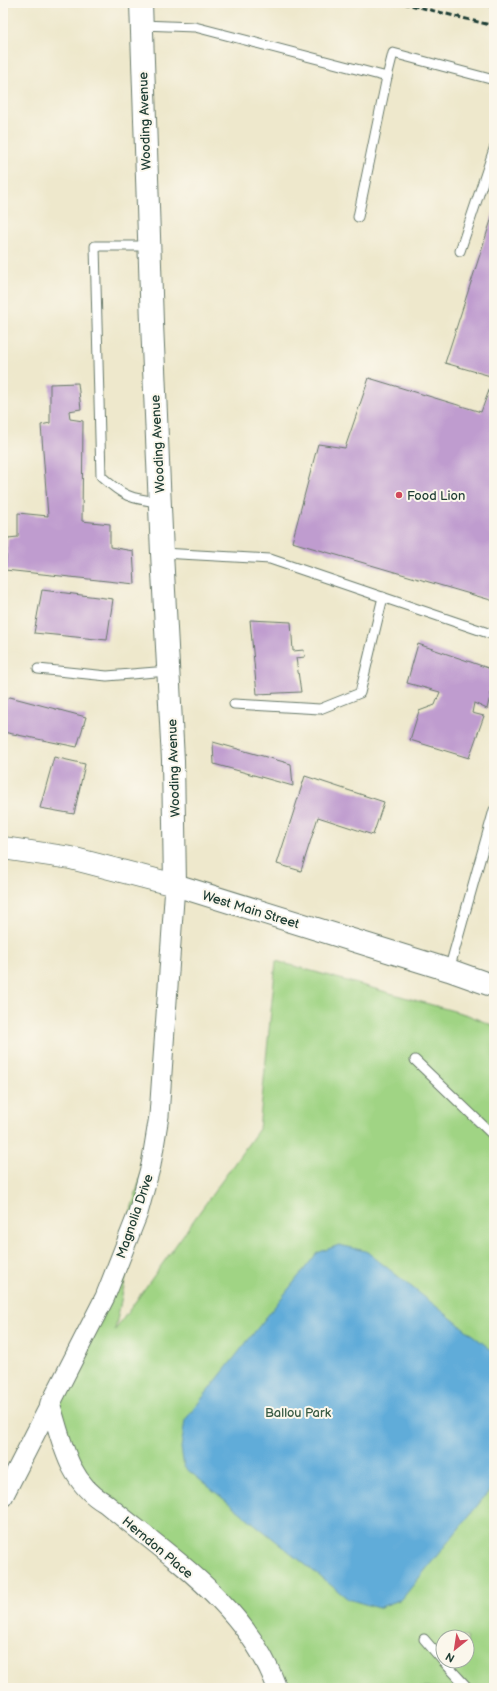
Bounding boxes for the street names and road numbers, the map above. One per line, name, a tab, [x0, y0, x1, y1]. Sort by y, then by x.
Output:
street label: Wooding Avenue	[135, 71, 155, 170]
street label: Wooding Avenue	[147, 394, 169, 493]
street label: Wooding Avenue	[164, 718, 184, 817]
street label: West Main Street	[200, 888, 301, 932]
street label: Magnolia Drive	[113, 1172, 157, 1261]
street label: Herndon Place	[119, 1513, 196, 1582]

